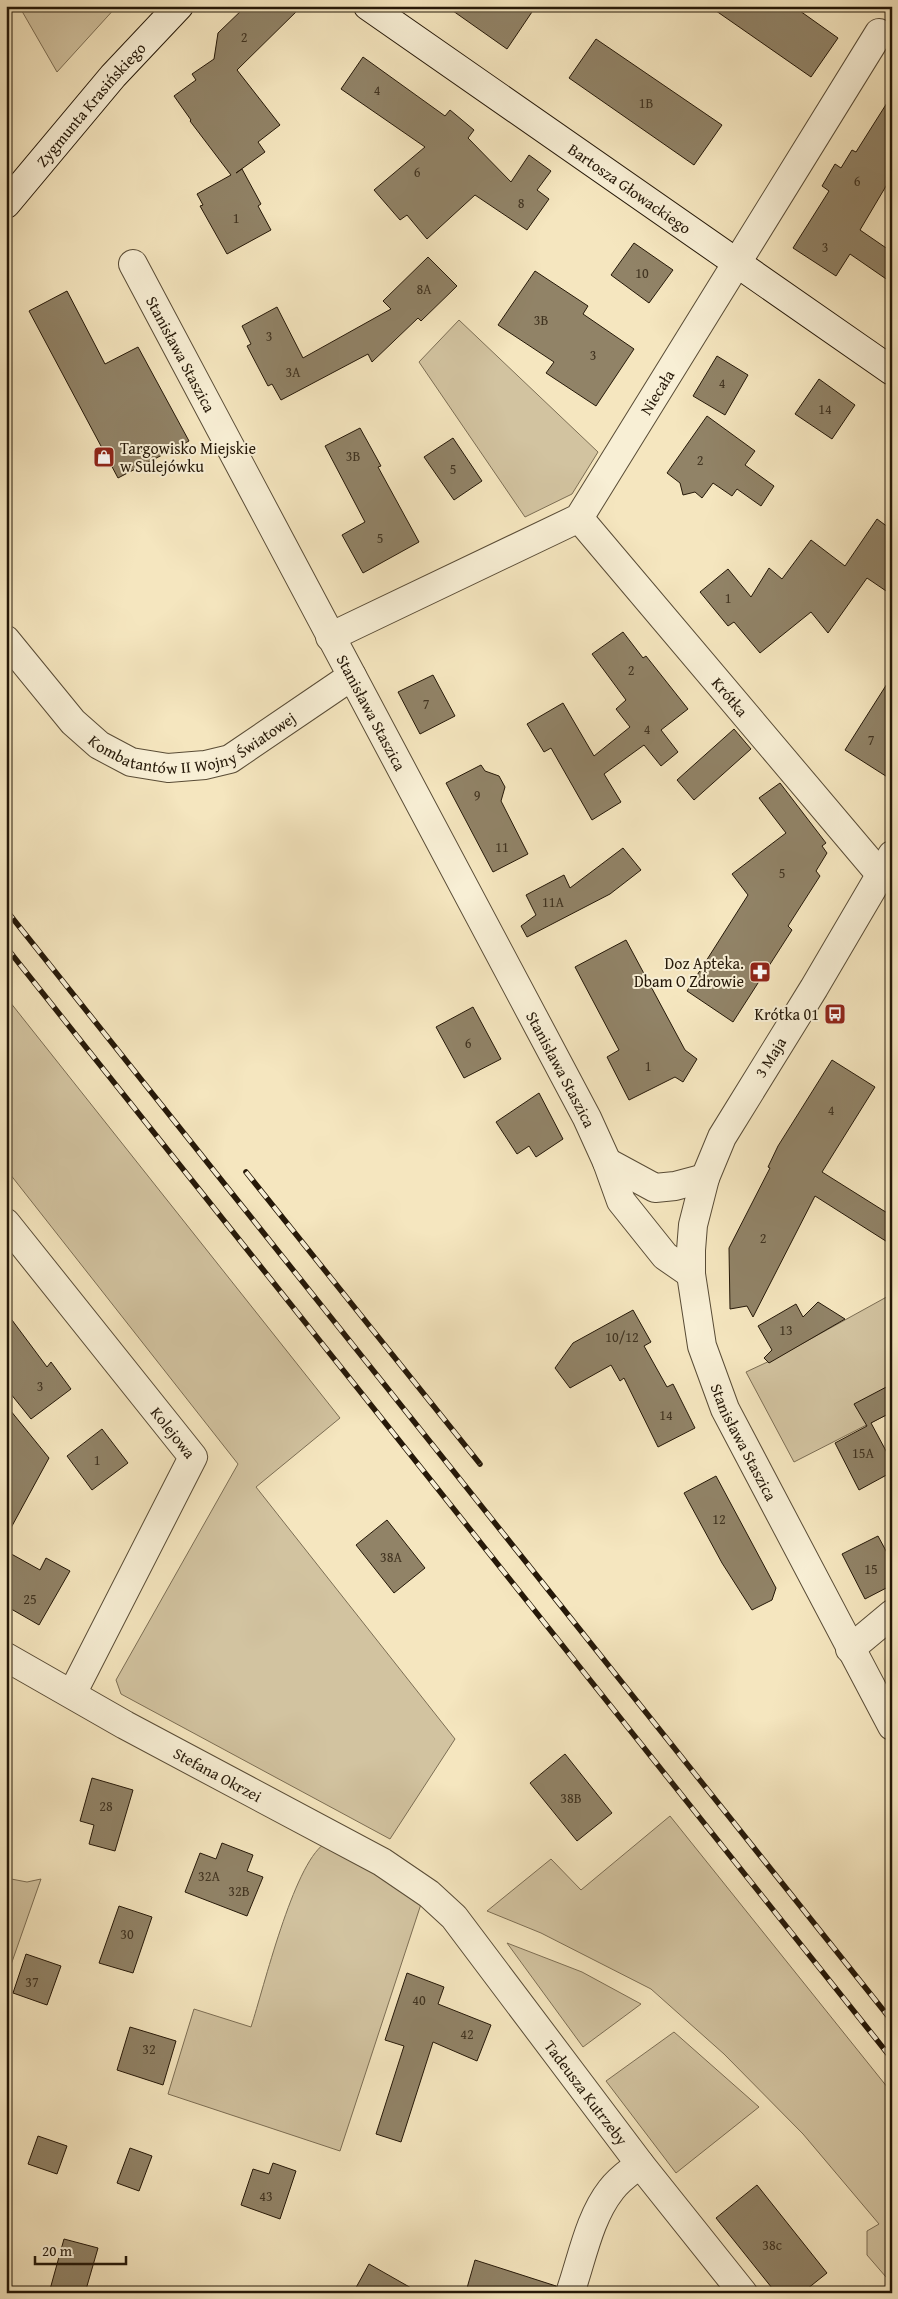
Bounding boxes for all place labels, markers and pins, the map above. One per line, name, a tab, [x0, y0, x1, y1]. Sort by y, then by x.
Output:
place label: Targowisko Miejskie w Sulejówku	[120, 436, 256, 478]
shop icon: Targowisko Miejskie w Sulejówku	[92, 445, 116, 469]
place label: Doz Apteka. Dbam O Zdrowie	[634, 951, 744, 993]
pharmacy icon: Doz Apteka. Dbam O Zdrowie	[748, 960, 772, 984]
place label: Krótka 01	[755, 1002, 819, 1026]
bus stop icon: Krótka 01	[823, 1002, 847, 1026]

